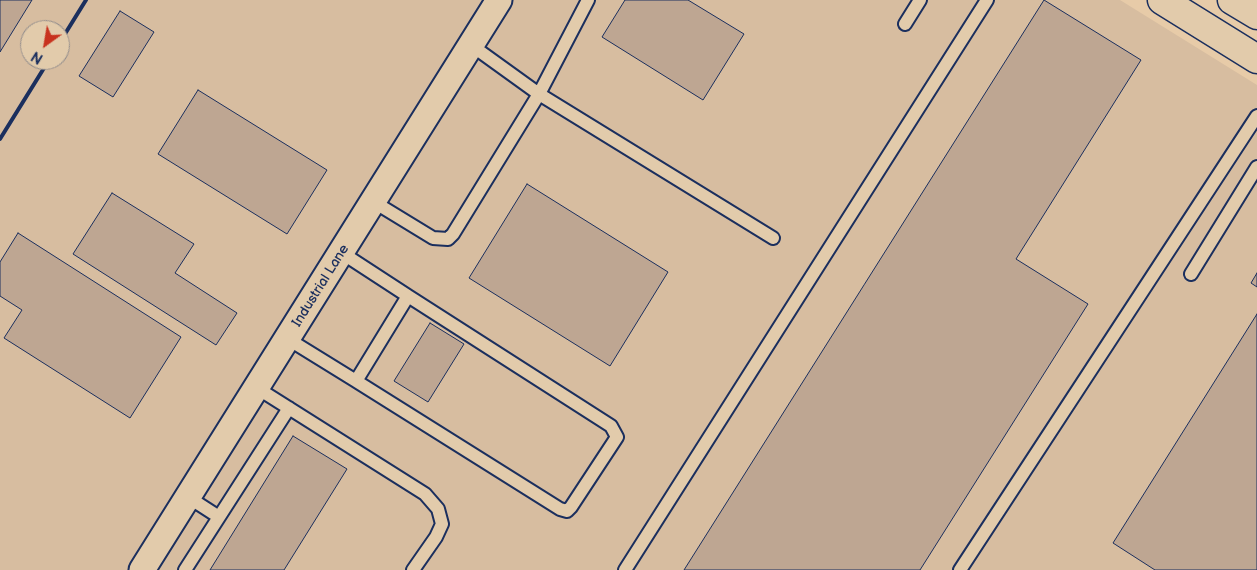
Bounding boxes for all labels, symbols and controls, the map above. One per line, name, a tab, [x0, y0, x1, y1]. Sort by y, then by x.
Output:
north arrow	[20, 20, 70, 70]
text: N	[28, 47, 46, 67]
street label: Industrial Lane	[289, 242, 353, 330]

